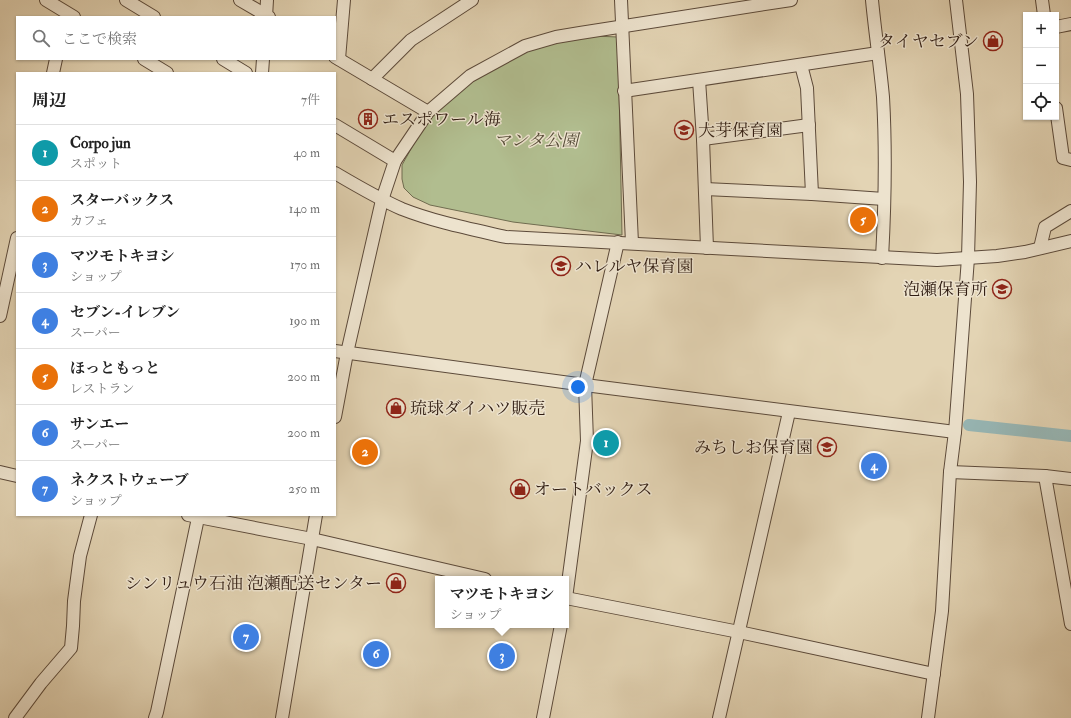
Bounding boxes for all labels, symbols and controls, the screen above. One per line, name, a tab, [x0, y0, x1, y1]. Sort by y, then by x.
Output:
map controls	[1023, 12, 1059, 120]
button: +	[1023, 12, 1059, 48]
search box	[16, 16, 336, 60]
icon: search	[30, 27, 52, 49]
text: ここで検索	[62, 30, 137, 49]
shop icon: タイヤセブン	[982, 30, 1004, 52]
place label: タイヤセブン	[878, 31, 979, 52]
button: −	[1023, 48, 1059, 84]
button: locate	[1023, 84, 1059, 120]
text: 周辺	[32, 90, 66, 111]
text: 7件	[301, 92, 320, 108]
building icon: エスポワール海	[357, 108, 379, 130]
place label: エスポワール海	[382, 109, 501, 130]
school or university icon: 大芽保育園	[673, 119, 695, 141]
place label: 大芽保育園	[698, 120, 783, 141]
park label: マンタ公園	[494, 130, 581, 151]
text: Corpo jun	[70, 134, 131, 153]
text: 1	[43, 145, 47, 161]
text: 40 m	[294, 145, 320, 161]
text: スポット	[70, 156, 122, 172]
text: スターバックス	[70, 191, 174, 210]
text: 2	[42, 201, 48, 217]
text: 140 m	[289, 201, 320, 217]
pin: 5	[850, 205, 876, 235]
text: カフェ	[70, 213, 108, 229]
text: マツモトキヨシ	[70, 247, 175, 266]
school or university icon: ハレルヤ保育園	[550, 255, 572, 277]
place label: ハレルヤ保育園	[575, 256, 694, 277]
text: 3	[43, 257, 48, 273]
text: 170 m	[290, 257, 320, 273]
text: ショップ	[70, 269, 122, 285]
school or university icon: 泡瀬保育所	[991, 278, 1013, 300]
place label: 泡瀬保育所	[903, 279, 988, 300]
text: セブン-イレブン	[70, 303, 180, 322]
text: 4	[41, 313, 49, 329]
text: 190 m	[289, 313, 320, 329]
text: スーパー	[70, 325, 121, 341]
text: ほっともっと	[70, 359, 160, 378]
text: 5	[42, 369, 48, 385]
text: 200 m	[287, 369, 320, 385]
your location	[568, 377, 588, 397]
text: レストラン	[70, 381, 135, 397]
shop icon: 琉球ダイハツ販売	[385, 397, 407, 419]
place label: 琉球ダイハツ販売	[410, 398, 545, 419]
text: サンエー	[70, 415, 129, 434]
text: 6	[42, 425, 48, 441]
text: 200 m	[287, 425, 320, 441]
pin: 1	[593, 428, 619, 458]
school or university icon: みちしお保育園	[816, 436, 838, 458]
text: スーパー	[70, 437, 121, 453]
pin: 2	[352, 437, 378, 467]
place label: みちしお保育園	[694, 437, 813, 458]
pin: 4	[861, 451, 887, 481]
text: ネクストウェーブ	[70, 471, 189, 490]
shop icon: オートバックス	[509, 478, 531, 500]
place label: オートバックス	[534, 479, 653, 500]
text: 7	[42, 481, 48, 497]
text: 250 m	[288, 481, 320, 497]
text: ショップ	[70, 493, 122, 509]
shop icon: シンリュウ石油 泡瀬配送センター	[385, 572, 407, 594]
place label: シンリュウ石油 泡瀬配送センター	[125, 573, 382, 594]
popup	[435, 576, 569, 628]
text: マツモトキヨシ	[450, 585, 554, 604]
text: ショップ	[450, 607, 501, 623]
pin: 7	[233, 622, 259, 652]
pin: 6	[363, 639, 389, 669]
pin: 3	[489, 641, 515, 671]

